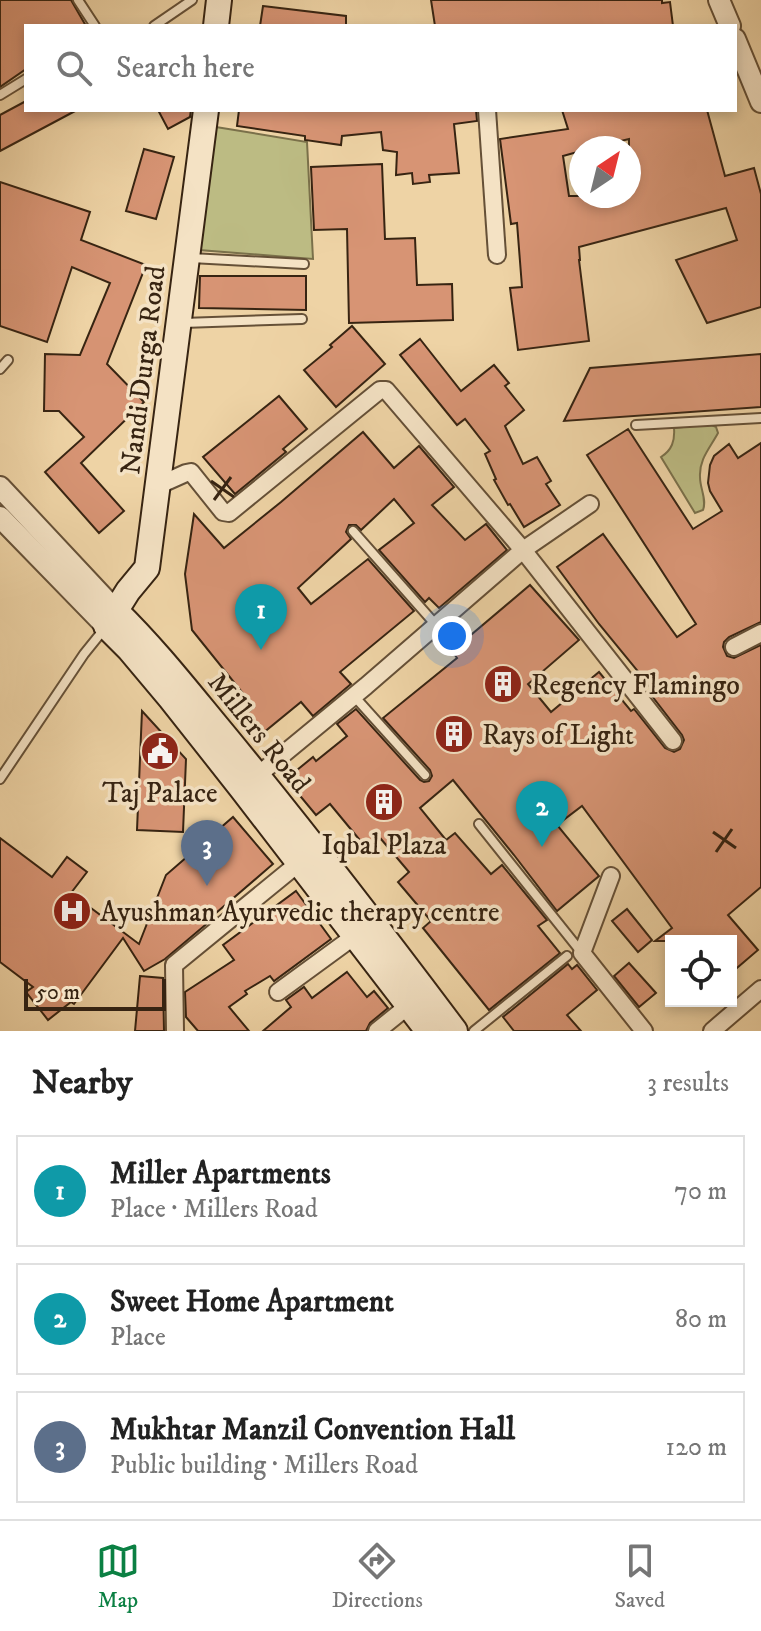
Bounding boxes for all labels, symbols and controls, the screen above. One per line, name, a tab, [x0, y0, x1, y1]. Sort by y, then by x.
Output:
search box	[24, 24, 737, 112]
icon: search	[52, 46, 96, 90]
text: Search here	[116, 50, 255, 87]
north arrow	[569, 136, 641, 208]
street label: Nandi Durga Road	[113, 264, 174, 477]
pin: 1	[235, 584, 287, 650]
your location	[432, 616, 472, 656]
building icon: Regency Flamingo	[482, 663, 524, 705]
street label: Millers Road	[200, 666, 318, 800]
place label: Regency Flamingo	[531, 668, 740, 703]
building icon: Rays of Light	[433, 713, 475, 755]
place label: Rays of Light	[482, 718, 634, 753]
public building icon: Taj Palace	[139, 730, 181, 772]
place label: Taj Palace	[102, 776, 218, 811]
building icon: Iqbal Plaza	[363, 781, 405, 823]
pin: 2	[516, 781, 568, 847]
pin: 3	[181, 820, 233, 886]
place label: Iqbal Plaza	[322, 828, 447, 863]
hospital icon: Ayushman Ayurvedic therapy centre	[51, 890, 93, 932]
place label: Ayushman Ayurvedic therapy centre	[100, 895, 500, 930]
map controls	[665, 935, 737, 1007]
button: locate	[665, 935, 737, 1007]
scale bar	[24, 975, 166, 1011]
text: 50 m	[36, 979, 80, 1006]
text: Nearby	[32, 1062, 133, 1104]
text: 3 results	[647, 1067, 729, 1100]
text: Miller Apartments	[110, 1156, 331, 1193]
text: 1	[55, 1175, 65, 1208]
text: 70 m	[674, 1175, 727, 1208]
text: Place · Millers Road	[110, 1193, 318, 1226]
text: Sweet Home Apartment	[110, 1284, 394, 1321]
text: 2	[54, 1303, 66, 1336]
text: 80 m	[675, 1303, 727, 1336]
text: Place	[110, 1321, 166, 1354]
text: Mukhtar Manzil Convention Hall	[110, 1412, 515, 1449]
text: 3	[55, 1431, 65, 1464]
text: 120 m	[666, 1431, 727, 1464]
text: Public building · Millers Road	[110, 1449, 418, 1482]
tab: Map	[96, 1539, 140, 1614]
tab: Directions	[332, 1539, 423, 1614]
tab: Saved	[615, 1539, 665, 1614]

